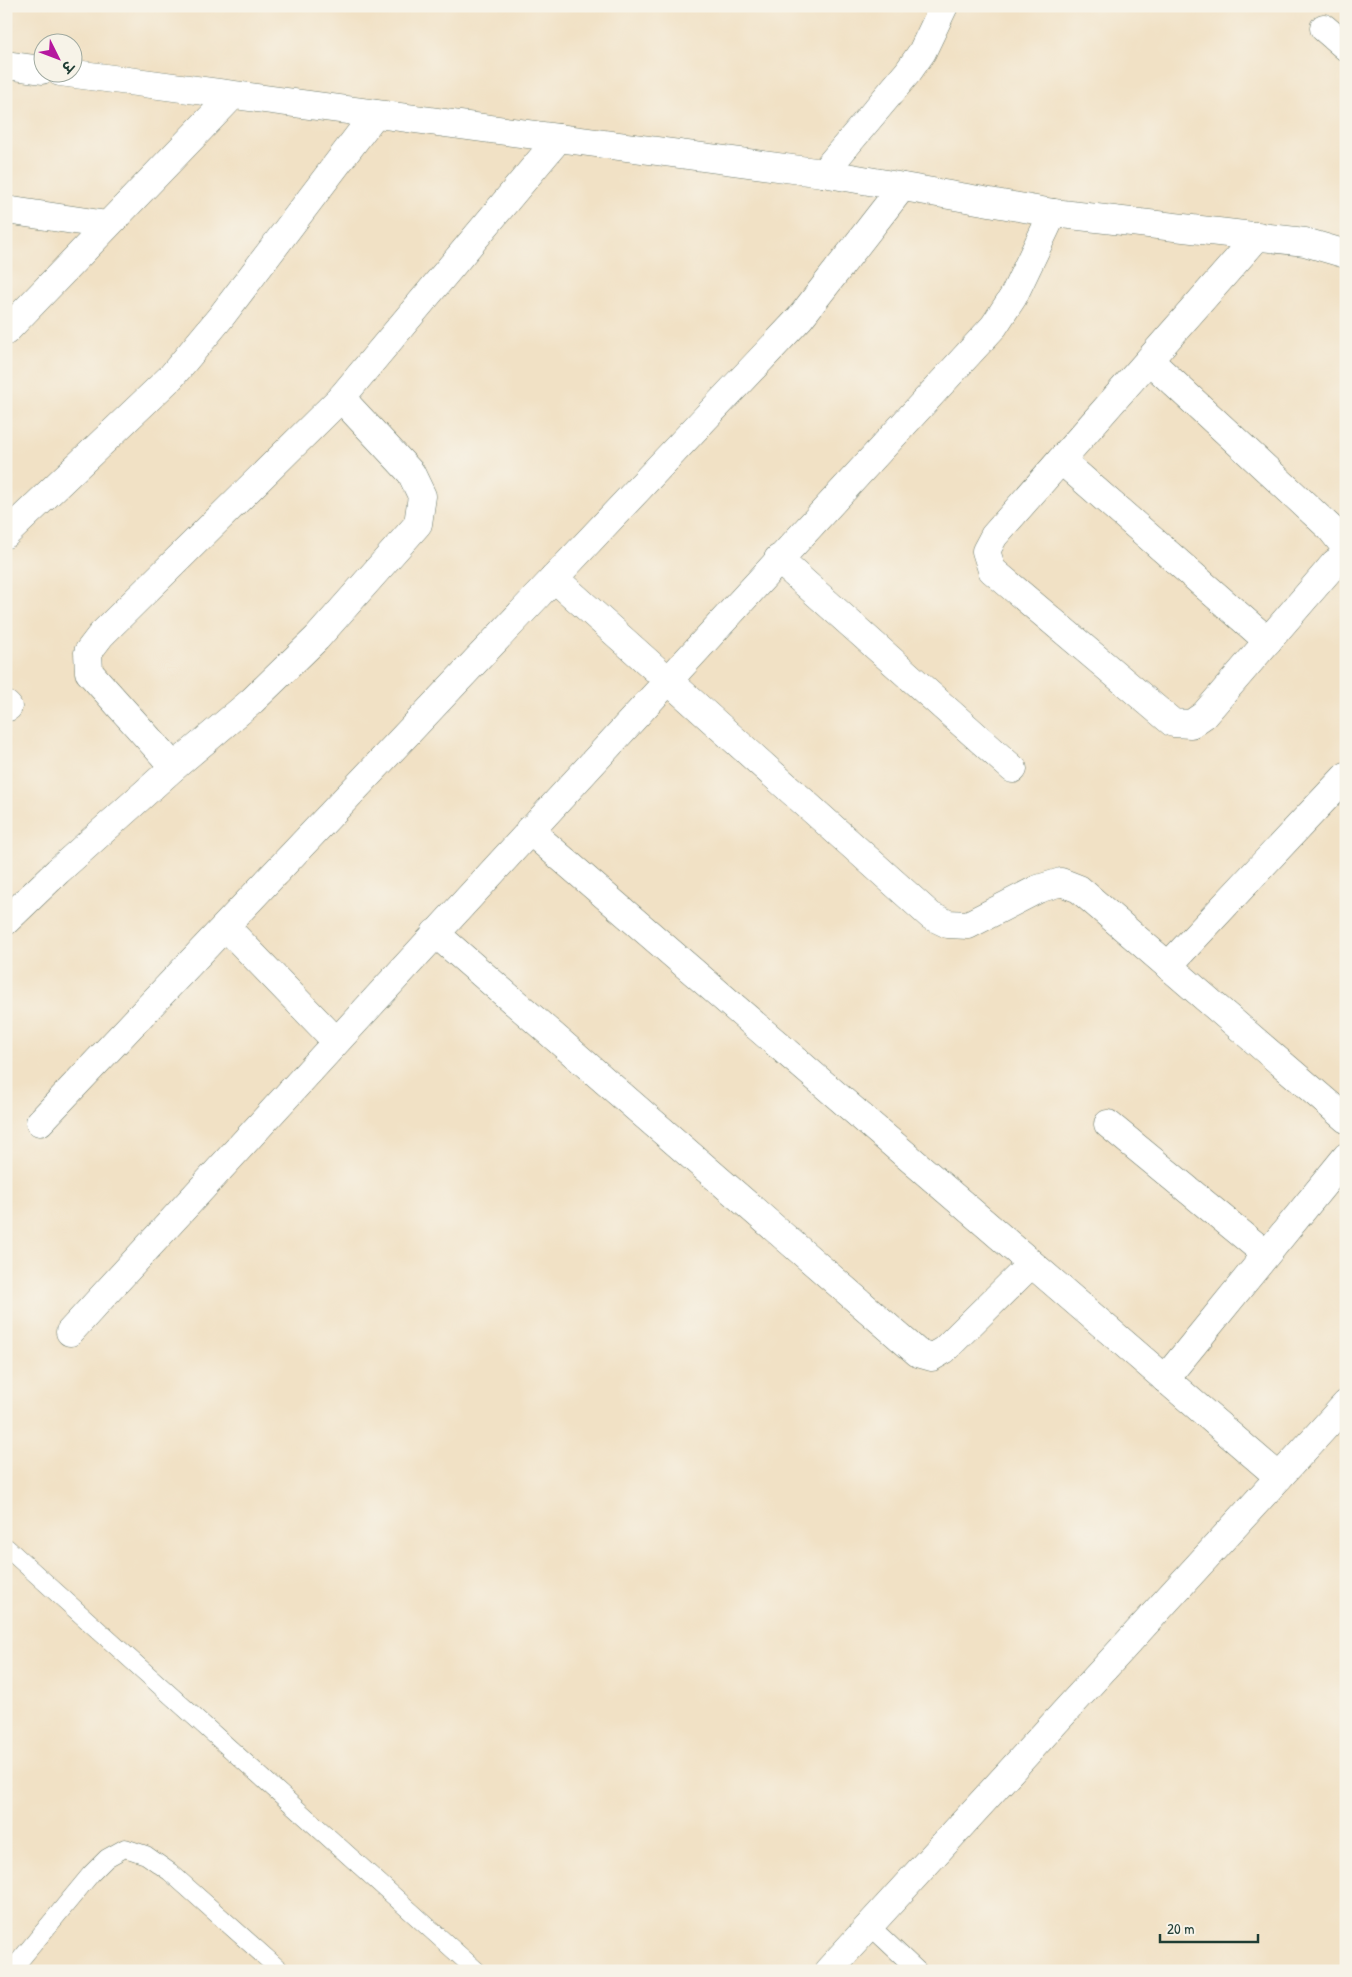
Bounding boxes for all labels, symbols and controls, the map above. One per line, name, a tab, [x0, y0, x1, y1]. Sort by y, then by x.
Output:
north arrow	[32, 32, 82, 82]
text: उ	[57, 56, 80, 78]
scale bar	[1160, 1912, 1257, 1944]
text: 20 m	[1167, 1918, 1194, 1939]

